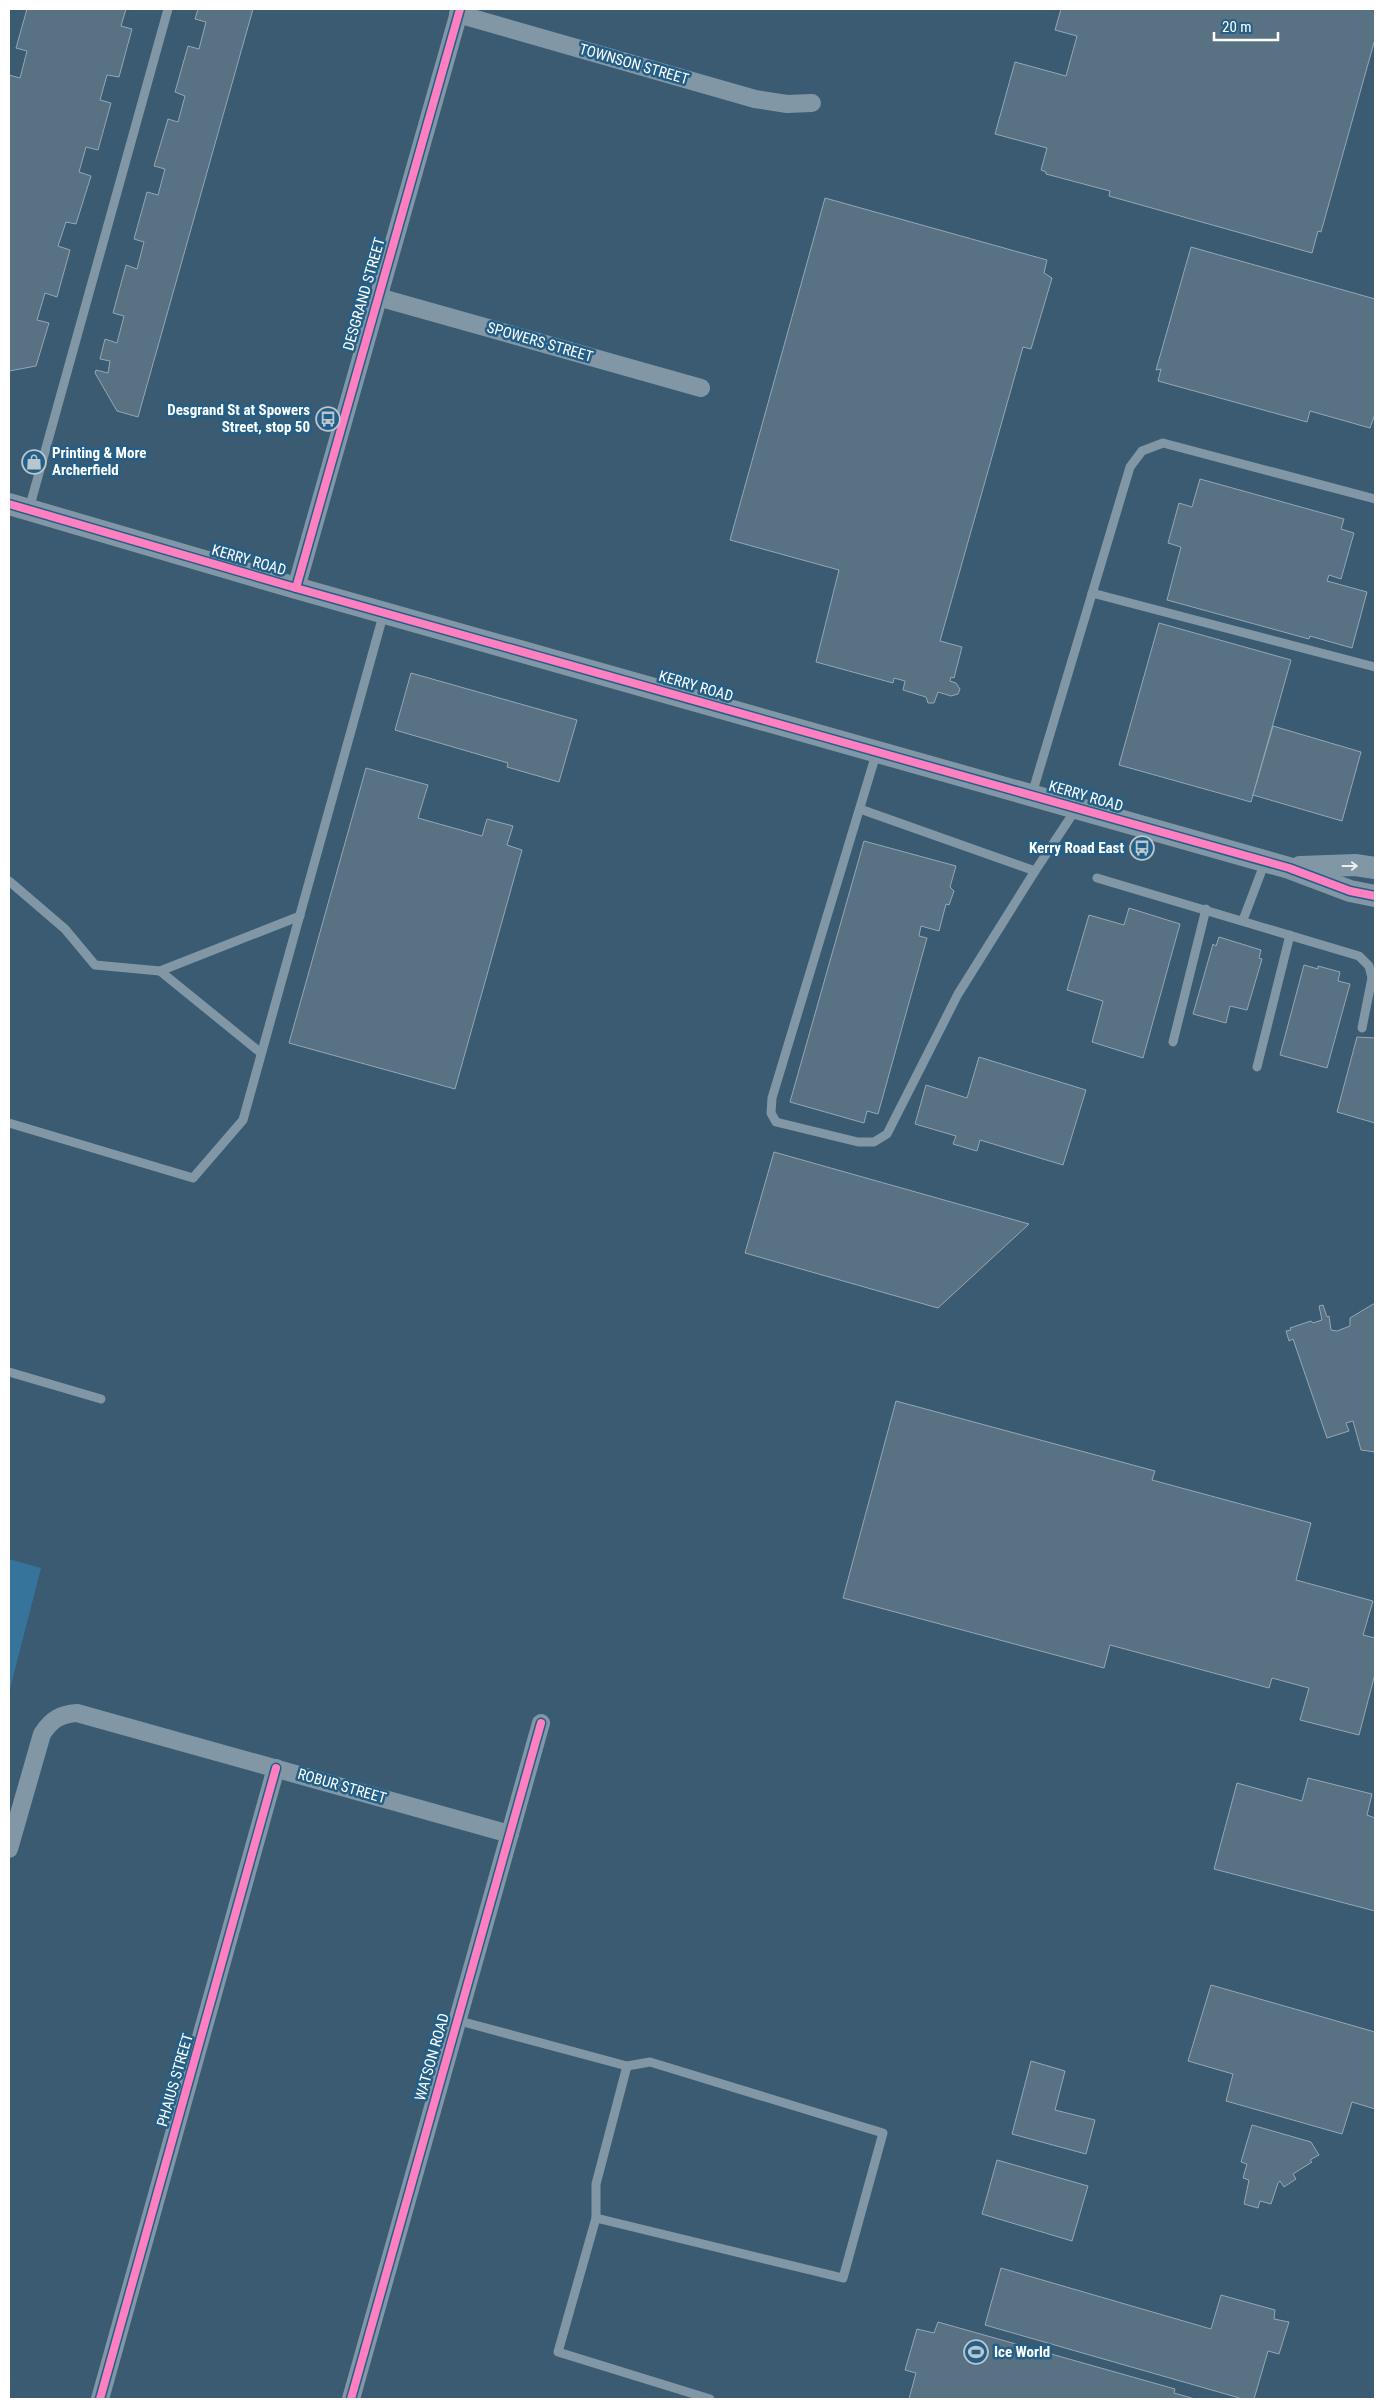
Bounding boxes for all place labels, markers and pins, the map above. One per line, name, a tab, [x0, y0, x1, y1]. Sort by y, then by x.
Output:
place label: Desgrand St at Spowers Street, stop 50	[167, 401, 310, 436]
bus stop icon: Desgrand St at Spowers Street, stop 50	[315, 406, 341, 432]
place label: Printing & More Archerfield	[52, 444, 146, 479]
shop icon: Printing & More Archerfield	[21, 449, 47, 475]
bus stop icon: Kerry Road East	[1129, 835, 1155, 861]
place label: Kerry Road East	[1029, 839, 1124, 857]
sports icon: Ice World	[963, 2339, 989, 2365]
place label: Ice World	[994, 2343, 1050, 2361]

